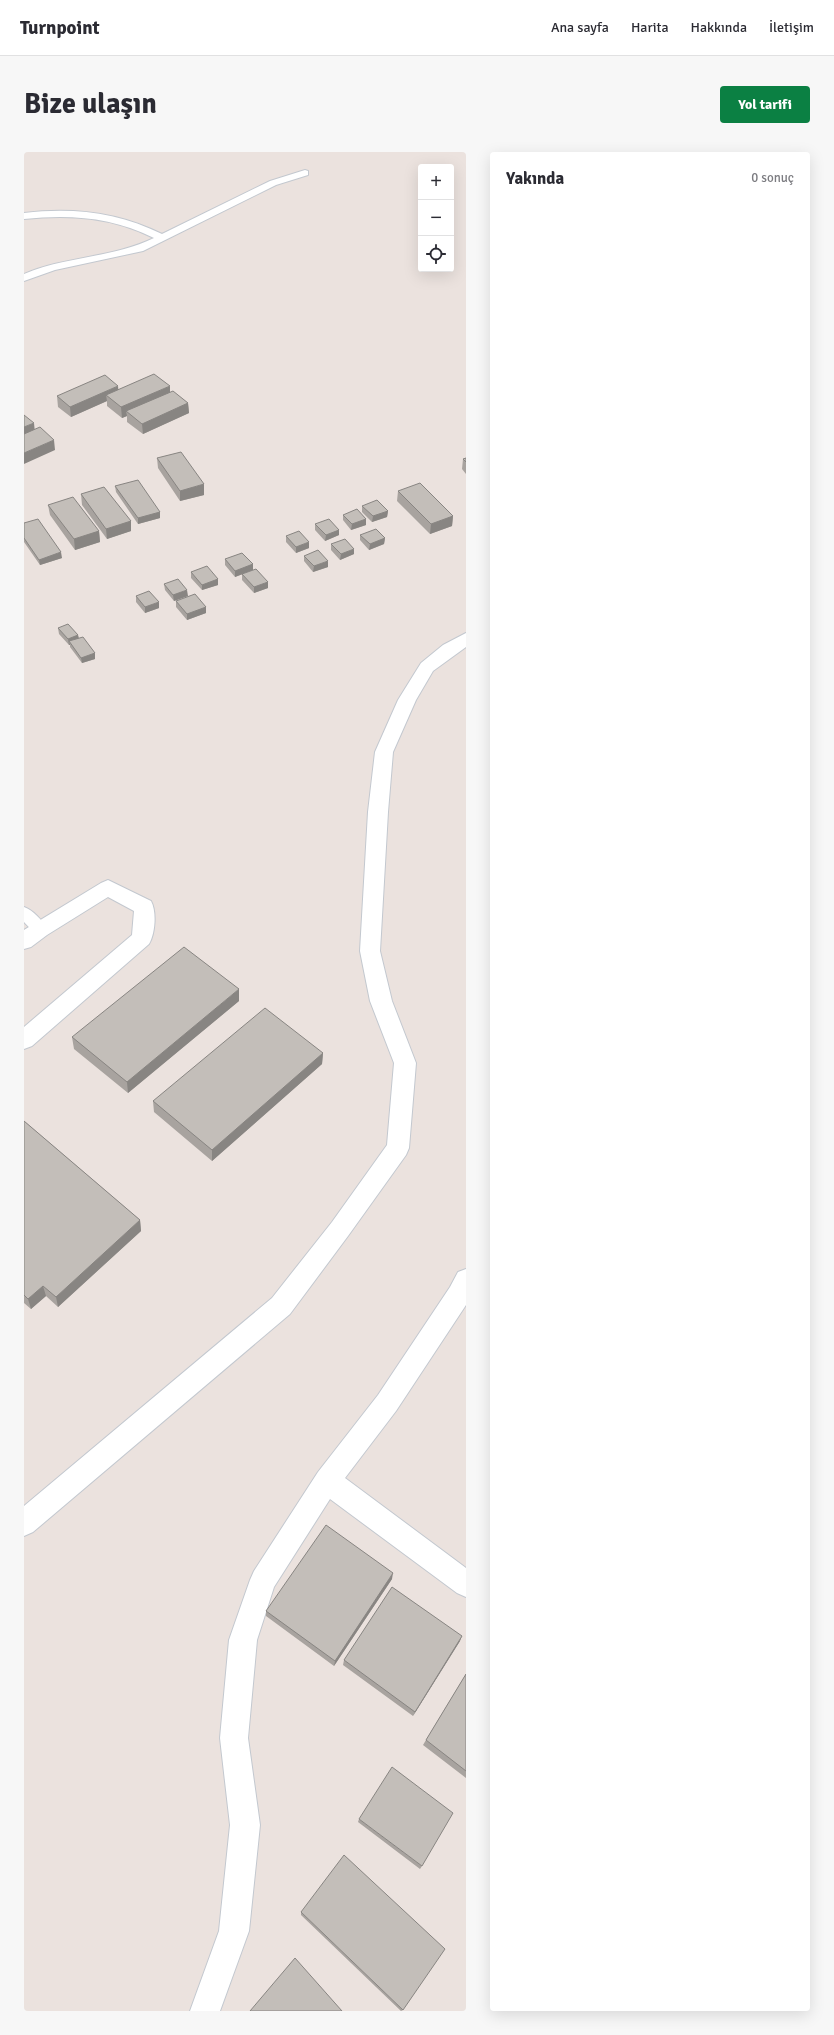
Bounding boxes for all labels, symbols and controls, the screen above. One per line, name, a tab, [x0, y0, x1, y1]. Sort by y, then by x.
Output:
text: Turnpoint	[20, 16, 100, 40]
text: Ana sayfa	[551, 19, 609, 36]
text: Harita	[631, 19, 669, 36]
text: Hakkında	[691, 19, 747, 36]
text: İletişim	[769, 19, 814, 36]
button: Yol tarifi	[720, 86, 810, 123]
text: Bize ulaşın	[24, 87, 157, 121]
map controls	[418, 164, 454, 272]
button: +	[418, 164, 454, 200]
text: Yakında	[506, 168, 564, 189]
text: 0 sonuç	[751, 170, 794, 186]
button: −	[418, 200, 454, 236]
button: locate	[418, 236, 454, 272]

